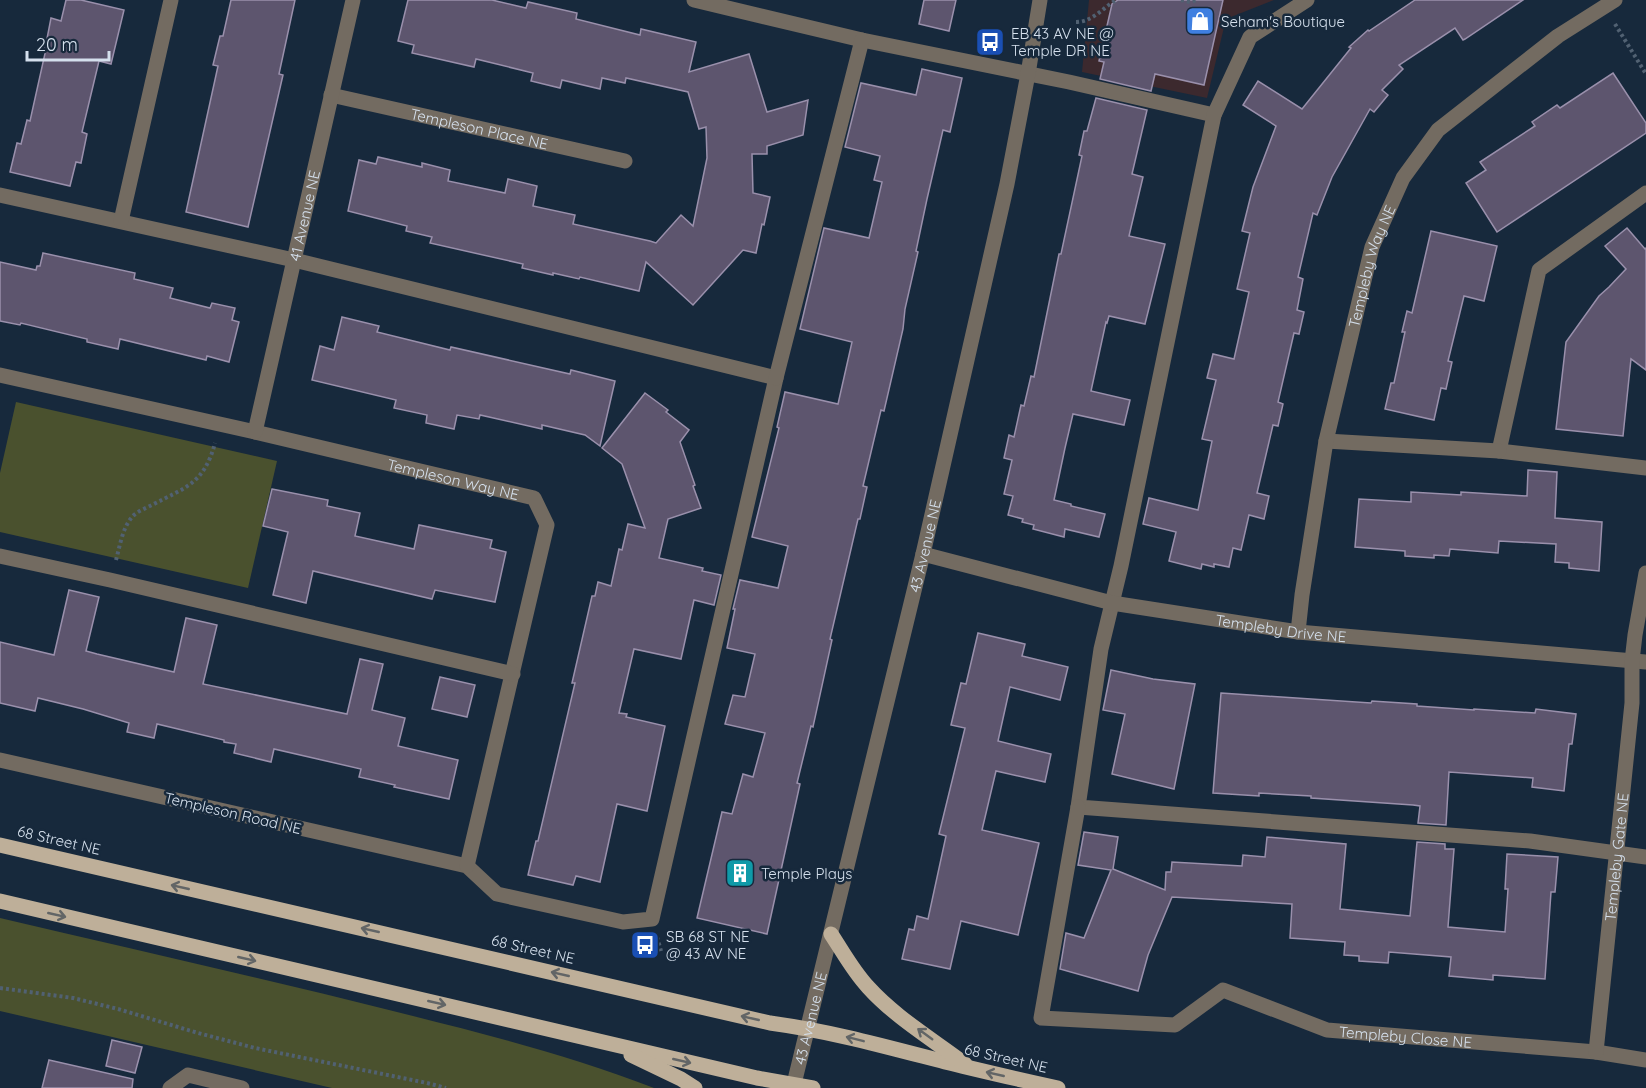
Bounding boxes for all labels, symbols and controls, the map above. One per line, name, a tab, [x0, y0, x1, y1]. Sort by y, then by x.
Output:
shop icon: Seham's Boutique	[1184, 5, 1216, 37]
place label: Seham's Boutique	[1221, 12, 1345, 31]
scale bar	[27, 24, 110, 62]
place label: EB 43 AV NE @ Temple DR NE	[1011, 24, 1114, 60]
bus stop icon: EB 43 AV NE @ Temple DR NE	[974, 26, 1006, 58]
text: 20 m	[36, 33, 78, 56]
street label: Templeson Place NE	[409, 104, 550, 153]
street label: 41 Avenue NE	[285, 168, 324, 263]
street label: Templeby Way NE	[1344, 202, 1399, 329]
street label: Templeson Way NE	[385, 454, 521, 504]
street label: 43 Avenue NE	[905, 497, 945, 594]
street label: Templeby Drive NE	[1214, 610, 1347, 646]
street label: Templeson Road NE	[163, 788, 303, 838]
street label: Templeby Gate NE	[1600, 792, 1632, 922]
street label: 68 Street NE	[16, 821, 102, 859]
building icon: Temple Plays	[724, 857, 756, 889]
place label: Temple Plays	[761, 864, 852, 883]
one-way arrow	[171, 880, 190, 892]
one-way arrow	[47, 909, 66, 921]
one-way arrow	[361, 924, 380, 936]
place label: SB 68 ST NE @ 43 AV NE	[666, 927, 750, 963]
bus stop icon: SB 68 ST NE @ 43 AV NE	[629, 929, 661, 961]
street label: 68 Street NE	[490, 930, 576, 968]
one-way arrow	[237, 953, 256, 965]
one-way arrow	[551, 968, 570, 980]
street label: 43 Avenue NE	[790, 970, 830, 1066]
one-way arrow	[427, 998, 446, 1010]
one-way arrow	[741, 1012, 760, 1023]
street label: Templeby Close NE	[1338, 1022, 1473, 1051]
one-way arrow	[918, 1028, 934, 1041]
one-way arrow	[846, 1032, 865, 1044]
street label: 68 Street NE	[963, 1039, 1049, 1077]
one-way arrow	[672, 1055, 691, 1067]
one-way arrow	[985, 1067, 1004, 1079]

